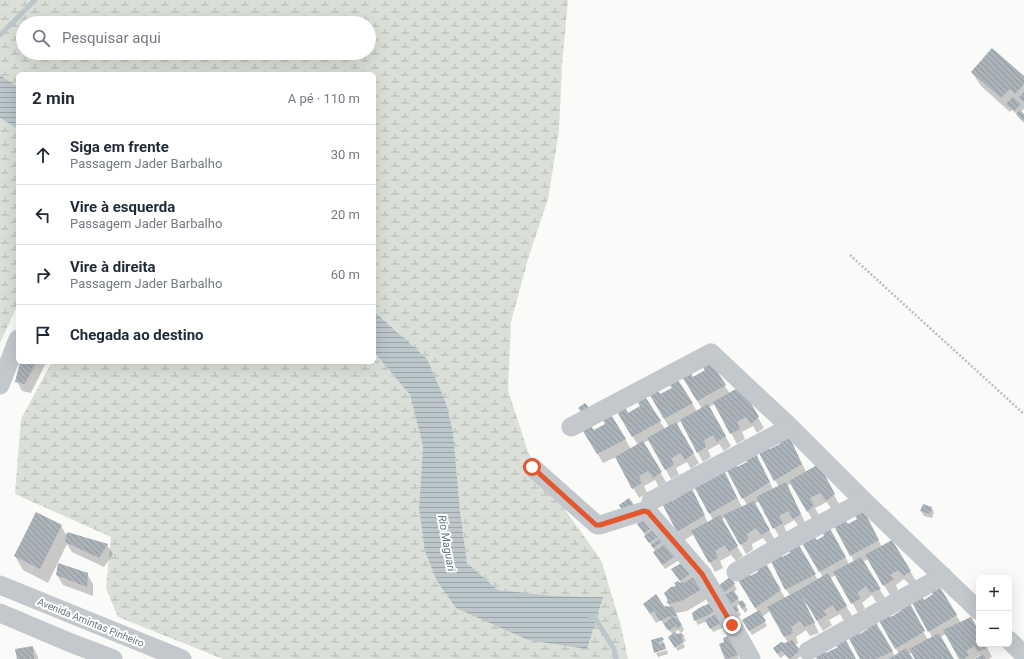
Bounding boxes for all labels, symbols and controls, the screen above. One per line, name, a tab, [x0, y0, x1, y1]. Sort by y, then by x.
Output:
search box	[16, 16, 376, 60]
icon: search	[30, 27, 52, 49]
text: Pesquisar aqui	[62, 29, 161, 47]
text: 2 min	[32, 88, 75, 108]
text: A pé · 110 m	[288, 91, 360, 106]
text: Siga em frente	[70, 138, 169, 156]
icon: ahead	[32, 144, 54, 166]
text: 30 m	[331, 147, 360, 162]
text: Passagem Jader Barbalho	[70, 156, 222, 171]
text: Vire à esquerda	[70, 198, 175, 216]
icon: left	[32, 204, 54, 226]
text: 20 m	[331, 207, 360, 222]
text: Passagem Jader Barbalho	[70, 216, 222, 231]
text: Vire à direita	[70, 258, 156, 276]
icon: right	[32, 264, 54, 286]
text: 60 m	[331, 267, 360, 282]
text: Passagem Jader Barbalho	[70, 276, 222, 291]
icon: arrive	[32, 324, 54, 346]
text: Chegada ao destino	[70, 326, 204, 344]
route start	[523, 458, 541, 476]
water label: Rio Maguari	[435, 514, 458, 573]
map controls	[976, 575, 1012, 647]
button: +	[976, 575, 1012, 611]
street label: Avenida Amintas Pinheiro	[36, 596, 146, 649]
button: −	[976, 611, 1012, 647]
route end	[723, 616, 741, 634]

